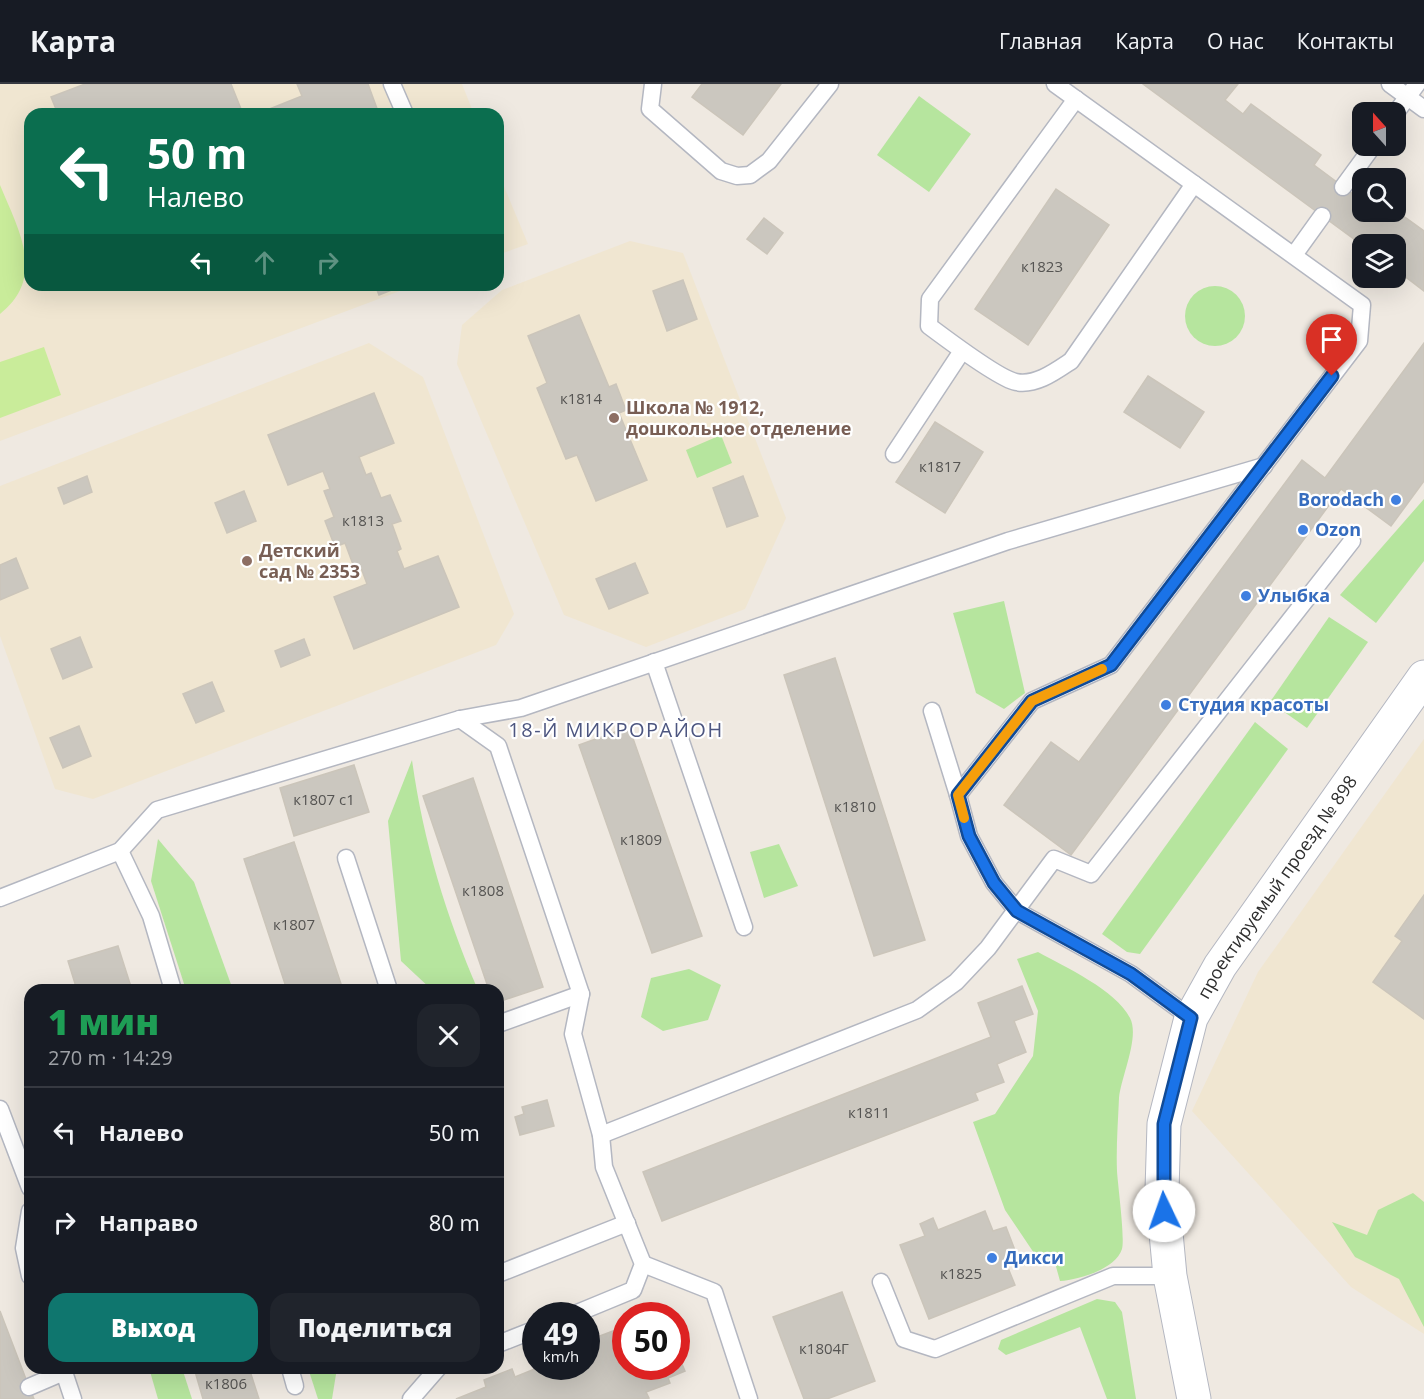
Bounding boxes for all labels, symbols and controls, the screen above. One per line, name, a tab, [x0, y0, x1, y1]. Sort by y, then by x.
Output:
text: Карта	[30, 22, 116, 60]
text: Главная	[999, 27, 1082, 55]
text: Карта	[1115, 27, 1174, 55]
text: О нас	[1207, 27, 1264, 55]
text: Контакты	[1297, 27, 1394, 55]
north arrow	[1352, 102, 1406, 156]
map controls	[1352, 102, 1406, 288]
text: 50 m	[147, 124, 247, 181]
icon: left	[48, 132, 126, 210]
button: search	[1352, 168, 1406, 222]
text: Налево	[147, 178, 244, 215]
button: layers	[1352, 234, 1406, 288]
icon: left	[185, 246, 218, 279]
icon: ahead	[248, 246, 281, 279]
icon: right	[311, 246, 344, 279]
house number: к1823	[1021, 256, 1063, 276]
pin	[1306, 314, 1357, 376]
icon: arrive	[1315, 323, 1348, 356]
house number: к1814	[560, 388, 602, 408]
place label: Школа № 1912, дошкольное отделение	[626, 395, 851, 440]
marker: Школа № 1912, дошкольное отделение	[607, 411, 621, 425]
house number: к1817	[919, 456, 961, 476]
place label: Borodach	[1298, 487, 1384, 511]
marker: Borodach	[1389, 493, 1403, 507]
house number: к1813	[342, 510, 384, 530]
place label: Ozon	[1315, 517, 1361, 541]
marker: Ozon	[1296, 523, 1310, 537]
place label: Детский сад № 2353	[259, 538, 360, 583]
marker: Детский сад № 2353	[240, 554, 254, 568]
place label: Улыбка	[1258, 583, 1330, 607]
marker: Улыбка	[1239, 589, 1253, 603]
place label: Студия красоты	[1178, 692, 1329, 716]
marker: Студия красоты	[1159, 698, 1173, 712]
district label: 18-Й МИКРОРАЙОН	[508, 716, 724, 743]
street label: проектируемый проезд № 898	[1191, 770, 1362, 1003]
house number: к1807 с1	[293, 789, 355, 809]
house number: к1810	[834, 796, 876, 816]
house number: к1809	[620, 829, 662, 849]
house number: к1808	[462, 880, 504, 900]
house number: к1807	[273, 914, 315, 934]
text: 1 мин	[48, 997, 159, 1046]
button: close	[417, 1004, 480, 1067]
text: 270 m · 14:29	[48, 1044, 173, 1071]
house number: к1811	[848, 1102, 890, 1122]
icon: left	[48, 1116, 81, 1149]
text: Налево	[99, 1117, 184, 1147]
text: 50 m	[429, 1117, 480, 1147]
position arrow	[1132, 1179, 1196, 1243]
icon: right	[48, 1206, 81, 1239]
text: Направо	[99, 1207, 198, 1237]
text: 80 m	[429, 1207, 480, 1237]
place label: Дикси	[1004, 1245, 1064, 1269]
marker: Дикси	[985, 1251, 999, 1265]
house number: к1825	[940, 1263, 982, 1283]
button: Выход	[48, 1293, 258, 1362]
button: Поделиться	[270, 1293, 480, 1362]
speed limit sign: 50	[612, 1302, 690, 1380]
text: 49	[544, 1313, 578, 1354]
house number: к1804Г	[799, 1338, 849, 1358]
text: km/h	[543, 1346, 579, 1366]
house number: к1806	[205, 1373, 247, 1393]

